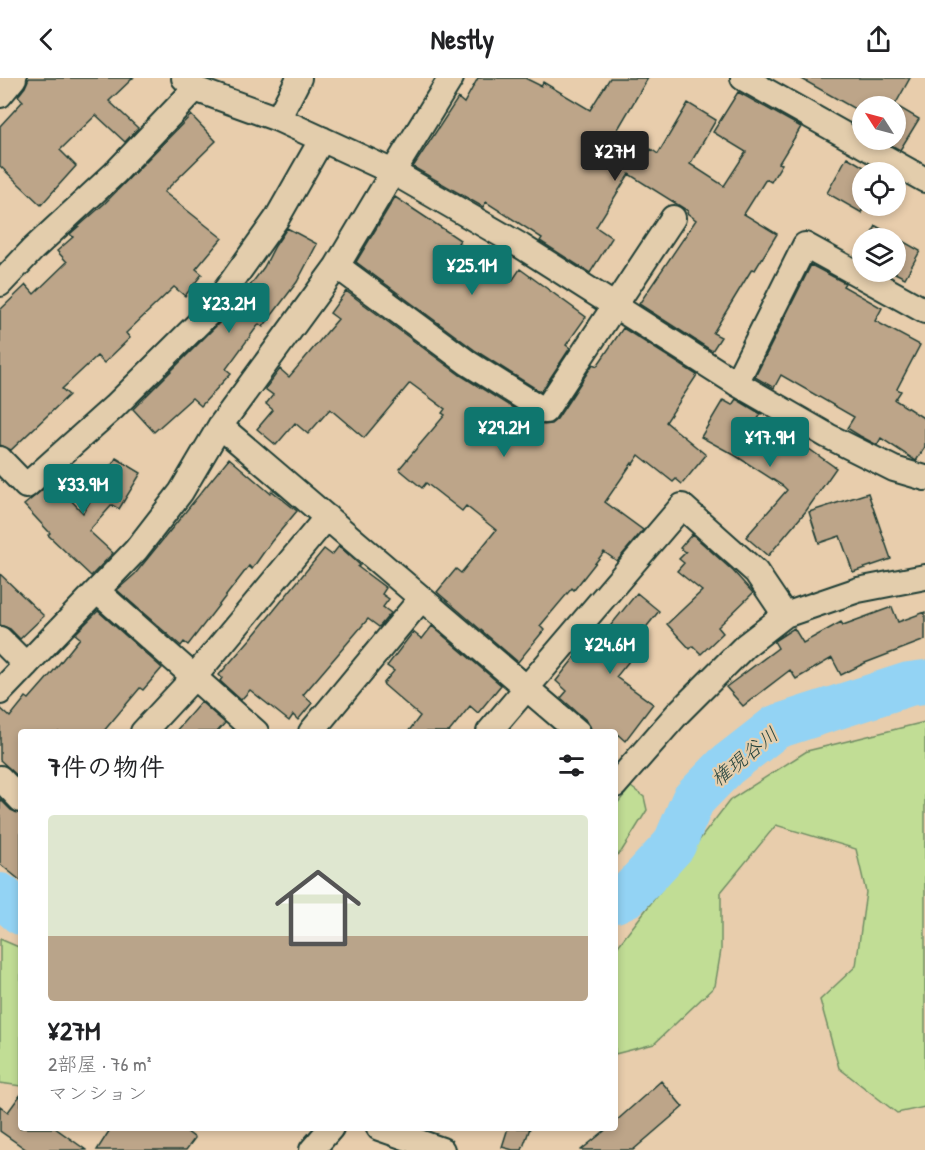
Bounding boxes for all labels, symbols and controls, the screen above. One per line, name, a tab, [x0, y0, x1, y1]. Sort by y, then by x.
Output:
text: Nestly	[431, 21, 494, 57]
icon: back	[30, 23, 63, 56]
icon: share	[862, 23, 895, 56]
north arrow	[852, 96, 906, 150]
map controls	[852, 96, 906, 282]
pin: ¥27M	[579, 131, 651, 182]
text: ¥27M	[595, 137, 635, 164]
button: locate	[852, 162, 906, 216]
button: layers	[852, 228, 906, 282]
pin: ¥25.1M	[423, 245, 521, 296]
text: ¥25.1M	[447, 251, 497, 278]
pin: ¥23.2M	[180, 283, 278, 334]
text: ¥23.2M	[202, 289, 256, 316]
pin: ¥29.2M	[455, 407, 553, 458]
text: ¥29.2M	[478, 413, 530, 440]
pin: ¥17.9M	[721, 417, 819, 468]
text: ¥17.9M	[745, 423, 795, 450]
pin: ¥33.9M	[34, 464, 132, 515]
text: ¥33.9M	[58, 470, 108, 497]
pin: ¥24.6M	[561, 624, 659, 675]
text: ¥24.6M	[585, 630, 635, 657]
water label: 権現谷川	[704, 720, 784, 792]
text: 7件の物件	[48, 749, 165, 784]
icon: filters	[555, 749, 588, 782]
icon: home	[264, 854, 372, 962]
text: ¥27M	[48, 1013, 101, 1048]
text: 2部屋 · 76 m²	[48, 1050, 151, 1077]
text: マンション	[48, 1079, 147, 1106]

